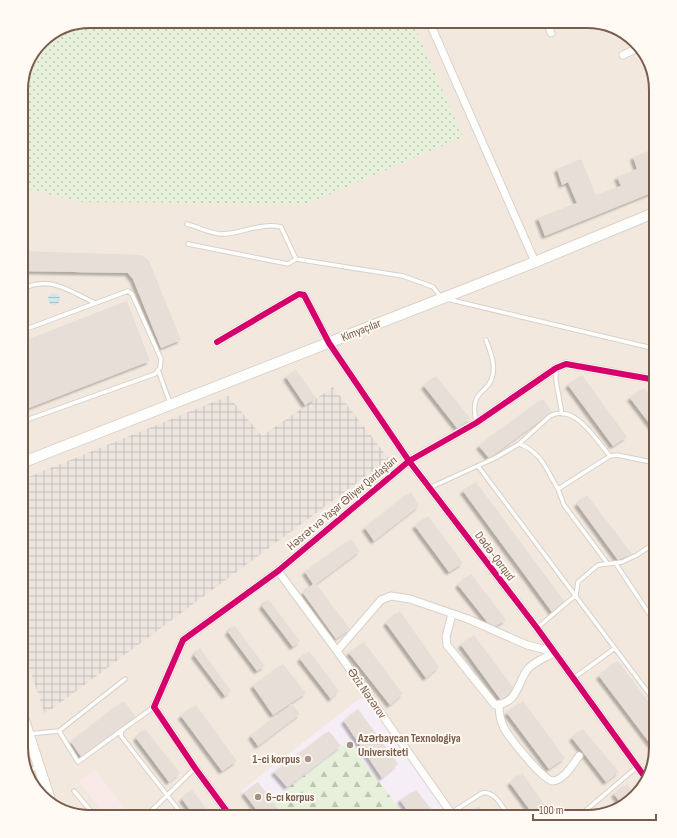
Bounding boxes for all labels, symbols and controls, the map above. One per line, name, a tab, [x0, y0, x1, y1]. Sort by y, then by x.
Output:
street label: Kimyaçılar	[339, 315, 384, 345]
street label: Həsrət və Yaşar Əliyev Qardaşları	[284, 453, 400, 554]
street label: Dədə-Qorqud	[471, 529, 518, 584]
street label: Əziz Nəzərov	[344, 665, 390, 722]
place label: Azərbaycan Texnologiya Universiteti	[357, 731, 461, 760]
marker: Azərbaycan Texnologiya Universiteti	[345, 740, 355, 750]
place label: 1-ci korpus	[252, 752, 300, 767]
marker: 1-ci korpus	[303, 754, 313, 764]
place label: 6-cı korpus	[266, 790, 315, 805]
marker: 6-cı korpus	[253, 792, 263, 802]
scale bar	[533, 796, 656, 822]
text: 100 m	[539, 803, 564, 818]

